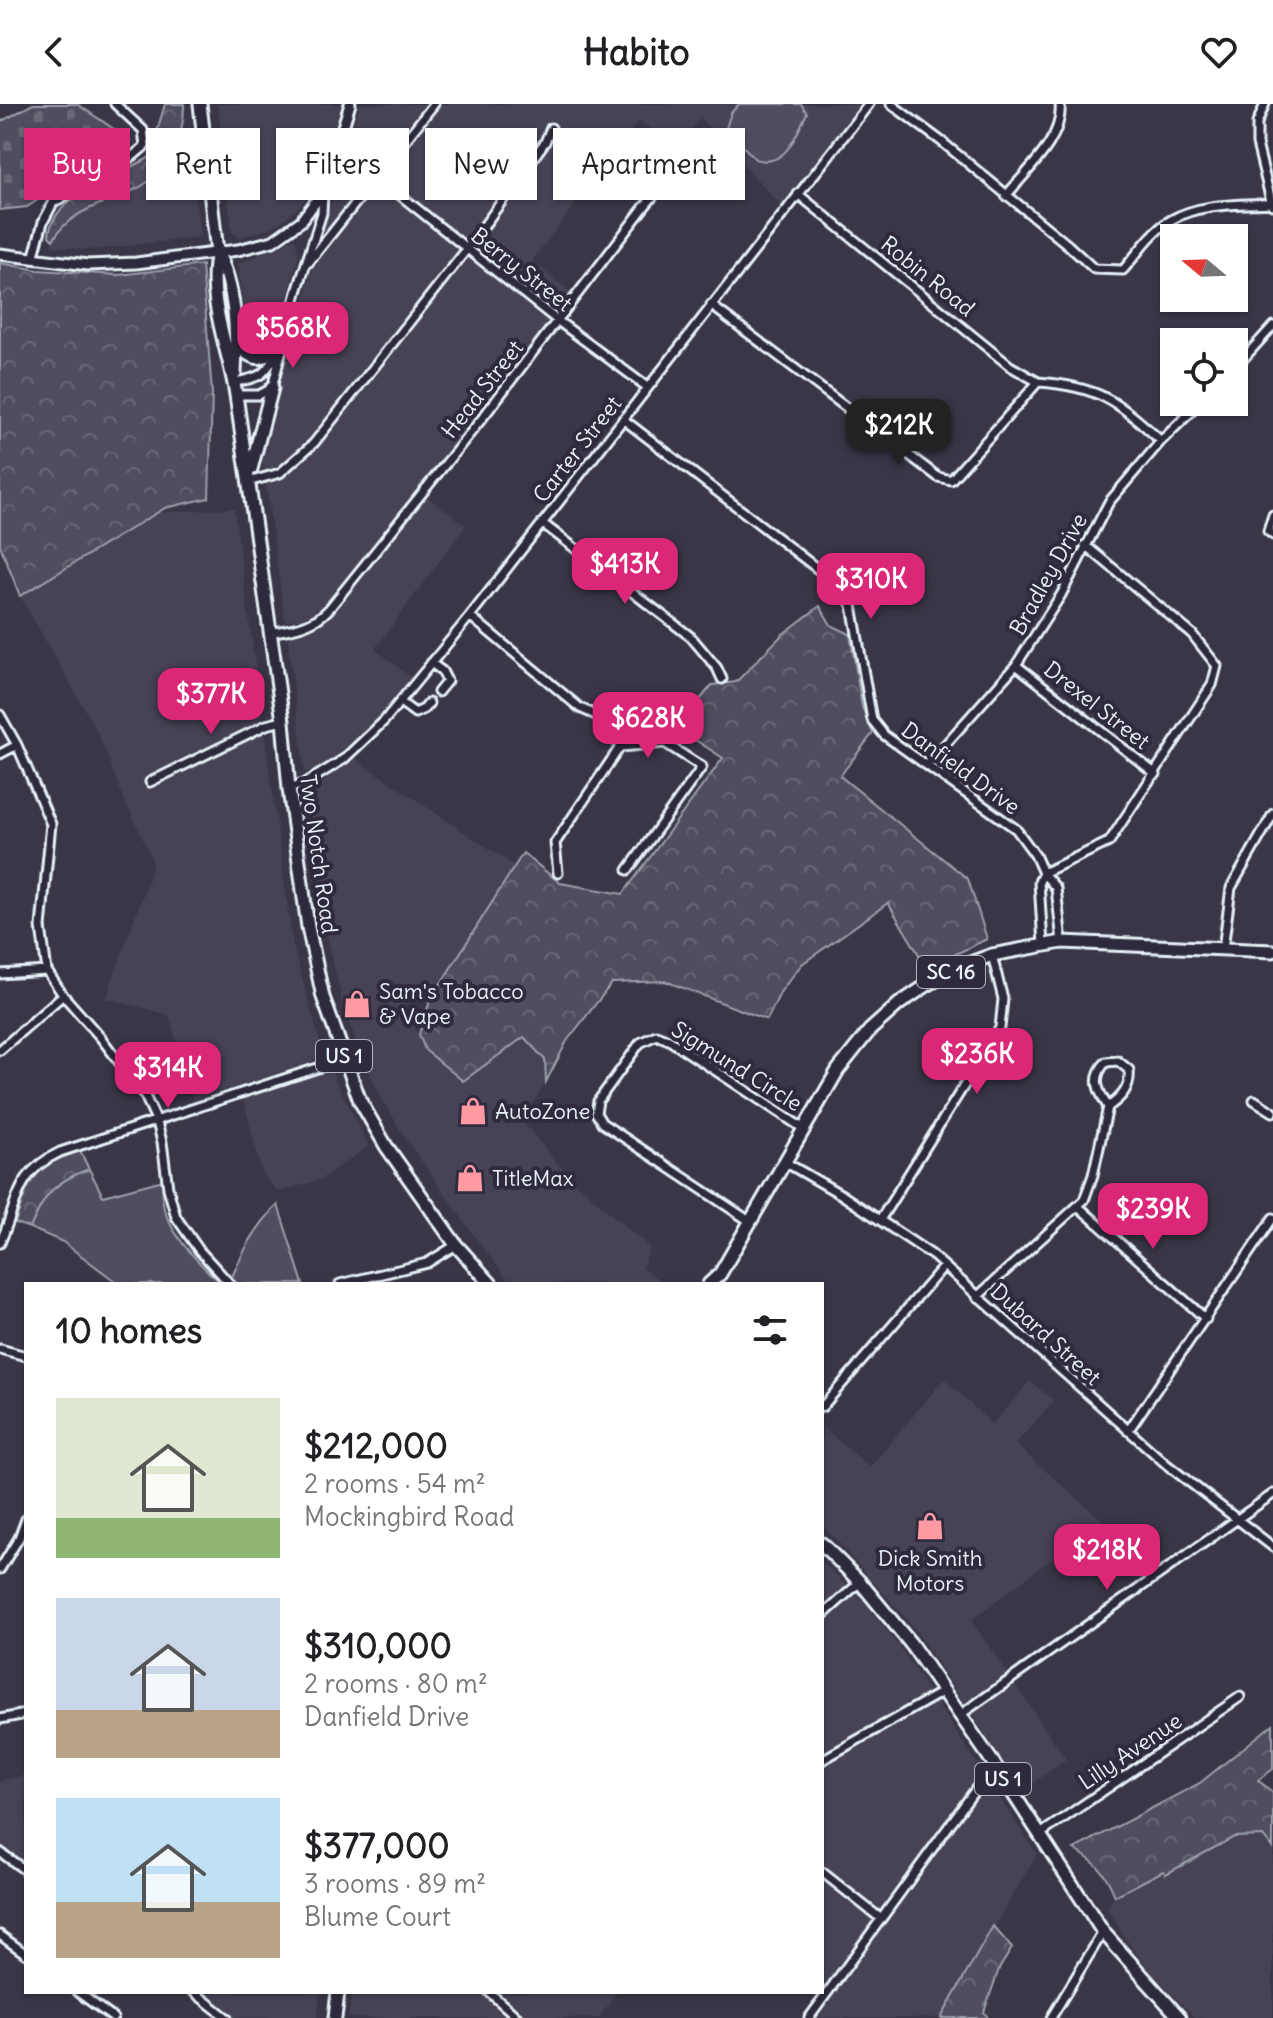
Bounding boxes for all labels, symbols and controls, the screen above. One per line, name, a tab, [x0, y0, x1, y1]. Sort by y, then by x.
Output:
icon: back	[32, 30, 76, 74]
text: Habito	[583, 30, 690, 75]
icon: heart	[1197, 30, 1241, 74]
chip: Buy	[24, 128, 130, 200]
chip: Rent	[146, 128, 260, 200]
chip: Filters	[276, 128, 409, 200]
chip: New	[425, 128, 537, 200]
chip: Apartment	[553, 128, 745, 200]
street label: Berry Street	[466, 221, 578, 317]
north arrow	[1160, 224, 1248, 312]
map controls	[1160, 224, 1248, 416]
street label: Robin Road	[875, 230, 981, 322]
pin: $568K	[237, 302, 349, 370]
text: $568K	[255, 311, 331, 344]
button: locate	[1160, 328, 1248, 416]
street label: Head Street	[435, 334, 529, 444]
street label: Carter Street	[527, 390, 627, 508]
pin: $212K	[843, 399, 955, 467]
text: $212K	[864, 408, 934, 441]
street label: Bradley Drive	[1003, 508, 1093, 640]
pin: $413K	[569, 538, 681, 606]
text: $413K	[590, 547, 660, 580]
pin: $310K	[815, 553, 927, 621]
text: $310K	[835, 562, 907, 595]
street label: Drexel Street	[1038, 655, 1156, 755]
pin: $377K	[155, 668, 267, 736]
text: $377K	[176, 677, 246, 710]
pin: $628K	[592, 692, 704, 760]
text: $628K	[611, 701, 685, 734]
street label: Danfield Drive	[896, 716, 1026, 820]
street label: Two Notch Road	[294, 773, 344, 935]
road number: SC 16	[917, 956, 985, 988]
place label: Sam's Tobacco & Vape	[379, 977, 524, 1030]
shop icon: Sam's Tobacco & Vape	[342, 989, 372, 1019]
street label: Sigmund Circle	[667, 1015, 807, 1117]
pin: $236K	[921, 1028, 1033, 1096]
text: $236K	[940, 1037, 1014, 1070]
road number: US 1	[316, 1040, 372, 1072]
pin: $314K	[112, 1042, 224, 1110]
text: $314K	[133, 1051, 203, 1084]
shop icon: AutoZone	[458, 1096, 488, 1126]
place label: AutoZone	[495, 1097, 590, 1125]
shop icon: TitleMax	[455, 1163, 485, 1193]
place label: TitleMax	[492, 1164, 574, 1192]
pin: $239K	[1097, 1183, 1209, 1251]
text: $239K	[1116, 1192, 1190, 1225]
street label: Dubard Street	[985, 1277, 1107, 1391]
icon: filters	[748, 1308, 792, 1352]
text: 10 homes	[56, 1309, 202, 1352]
text: $212,000	[304, 1424, 448, 1467]
icon: home	[120, 1430, 216, 1526]
text: 2 rooms · 54 m²	[304, 1467, 486, 1500]
text: Mockingbird Road	[304, 1500, 514, 1533]
shop icon: Dick Smith Motors	[915, 1511, 945, 1541]
pin: $218K	[1051, 1524, 1163, 1592]
text: $218K	[1072, 1533, 1142, 1566]
place label: Dick Smith Motors	[878, 1544, 982, 1597]
text: $310,000	[304, 1624, 452, 1667]
icon: home	[120, 1630, 216, 1726]
text: 2 rooms · 80 m²	[304, 1667, 488, 1700]
text: Danfield Drive	[304, 1700, 469, 1733]
street label: Lilly Avenue	[1073, 1706, 1187, 1796]
road number: US 1	[975, 1763, 1031, 1795]
text: $377,000	[304, 1824, 450, 1867]
icon: home	[120, 1830, 216, 1926]
text: 3 rooms · 89 m²	[304, 1867, 486, 1900]
text: Blume Court	[304, 1900, 451, 1933]

